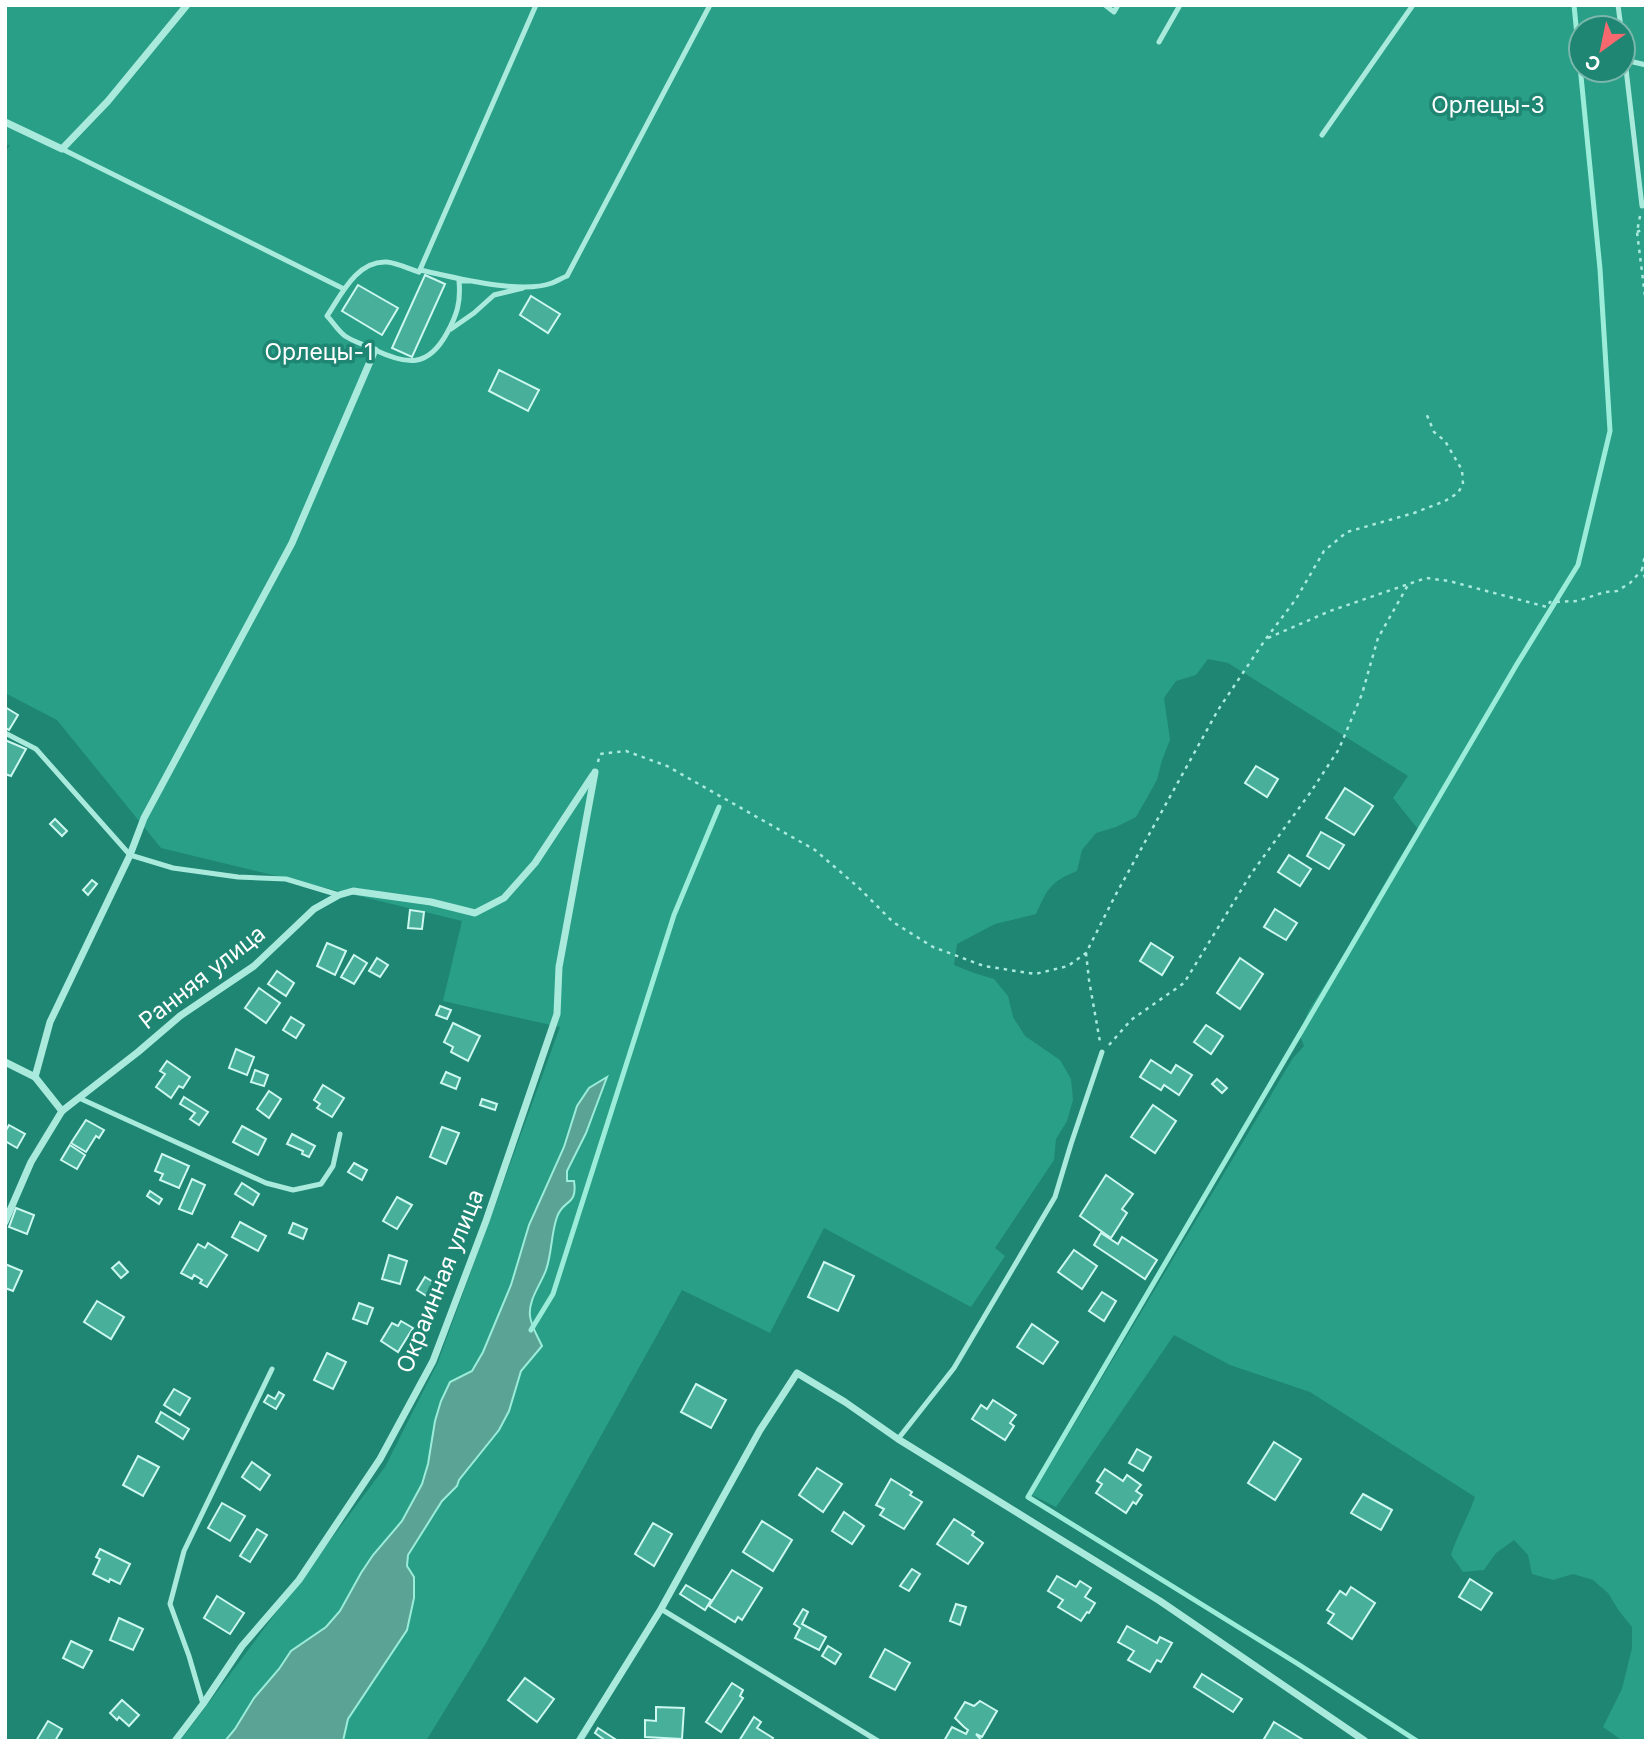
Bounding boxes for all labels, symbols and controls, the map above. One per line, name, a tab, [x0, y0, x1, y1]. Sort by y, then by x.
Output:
north arrow	[1567, 14, 1637, 84]
text: С	[1581, 49, 1605, 76]
park label: Орлецы-3	[1431, 91, 1545, 119]
park label: Орлецы-1	[265, 338, 373, 366]
street label: Ранняя улица	[133, 919, 271, 1035]
street label: Окраинная улица	[390, 1185, 490, 1377]

